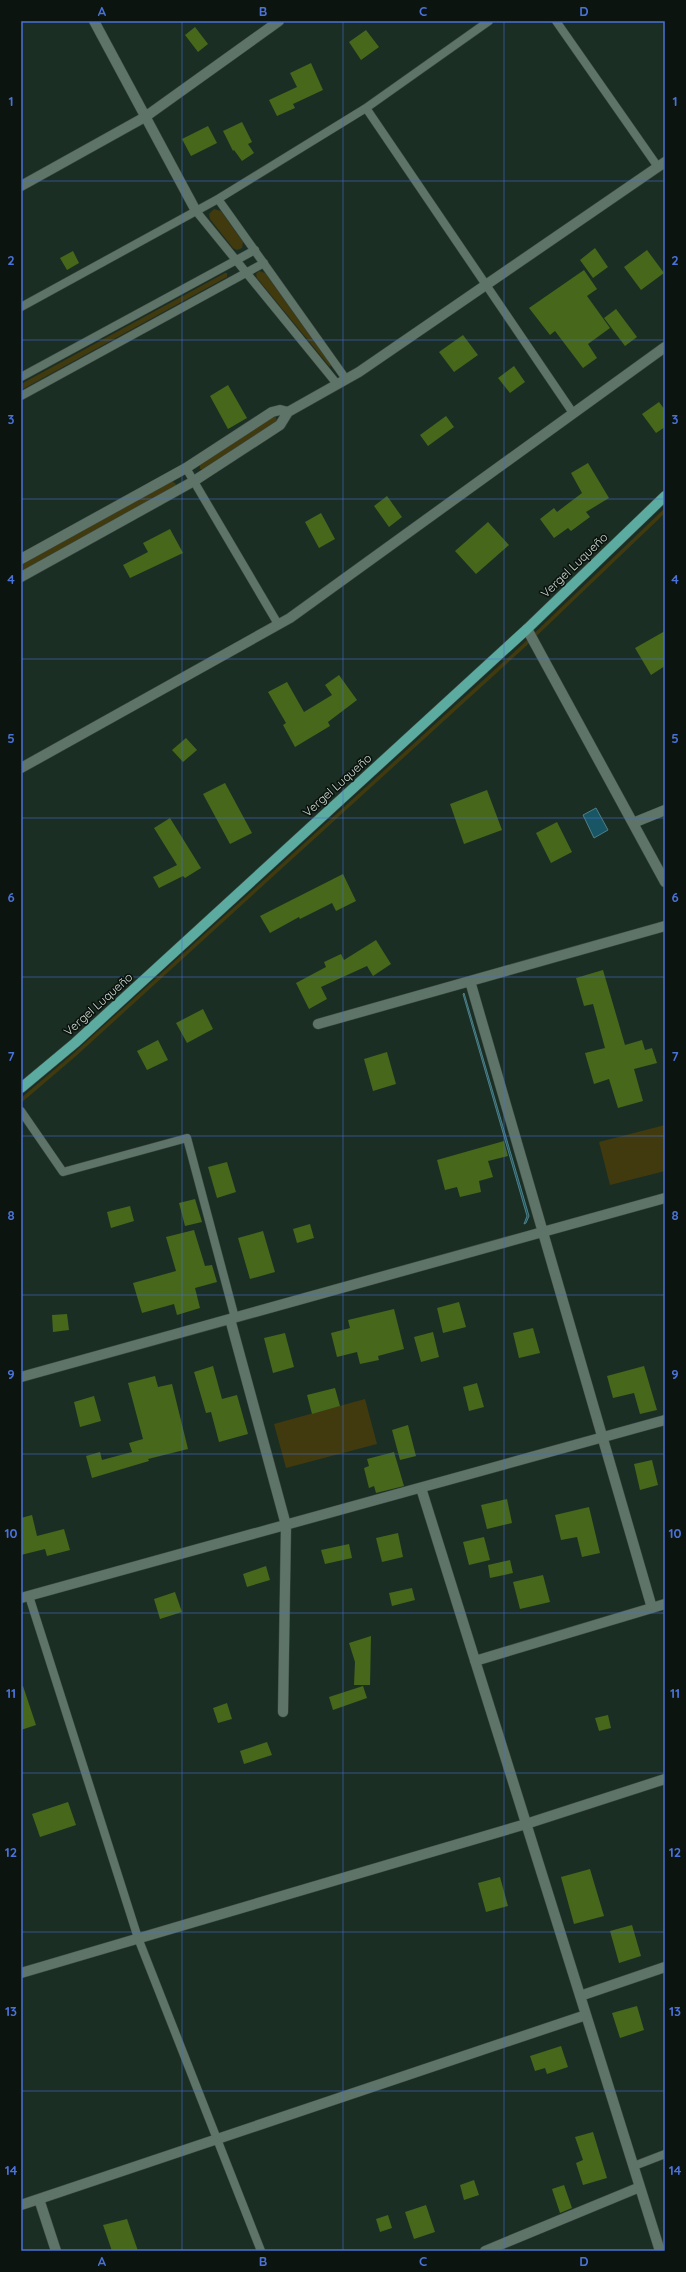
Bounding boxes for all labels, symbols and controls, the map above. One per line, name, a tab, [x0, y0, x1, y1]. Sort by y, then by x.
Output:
text: A	[98, 3, 107, 19]
text: B	[259, 3, 267, 19]
text: C	[419, 3, 427, 19]
text: D	[579, 3, 589, 19]
text: 1	[8, 93, 14, 109]
text: 1	[672, 93, 678, 109]
text: 2	[7, 252, 15, 268]
text: 2	[671, 252, 679, 268]
text: 3	[8, 411, 15, 427]
text: 3	[672, 411, 679, 427]
street label: Vergel Luqueño	[537, 529, 611, 601]
text: 4	[7, 571, 15, 587]
text: 4	[671, 571, 679, 587]
text: 5	[7, 730, 15, 746]
text: 5	[671, 730, 679, 746]
street label: Vergel Luqueño	[300, 750, 374, 820]
text: 6	[7, 889, 15, 905]
text: 6	[671, 889, 679, 905]
street label: Vergel Luqueño	[61, 969, 135, 1039]
text: 7	[7, 1048, 15, 1064]
text: 7	[671, 1048, 679, 1064]
text: 8	[7, 1207, 15, 1223]
text: 8	[671, 1207, 679, 1223]
text: 9	[7, 1366, 15, 1382]
text: 9	[671, 1366, 679, 1382]
text: 10	[4, 1525, 18, 1541]
text: 10	[668, 1525, 682, 1541]
text: 11	[6, 1685, 16, 1701]
text: 11	[670, 1685, 680, 1701]
text: 12	[5, 1844, 17, 1860]
text: 12	[669, 1844, 681, 1860]
text: 13	[5, 2003, 17, 2019]
text: 13	[669, 2003, 681, 2019]
text: 14	[5, 2162, 18, 2178]
text: 14	[669, 2162, 682, 2178]
text: A	[98, 2253, 107, 2269]
text: B	[259, 2253, 267, 2269]
text: C	[419, 2253, 427, 2269]
text: D	[579, 2253, 589, 2269]

